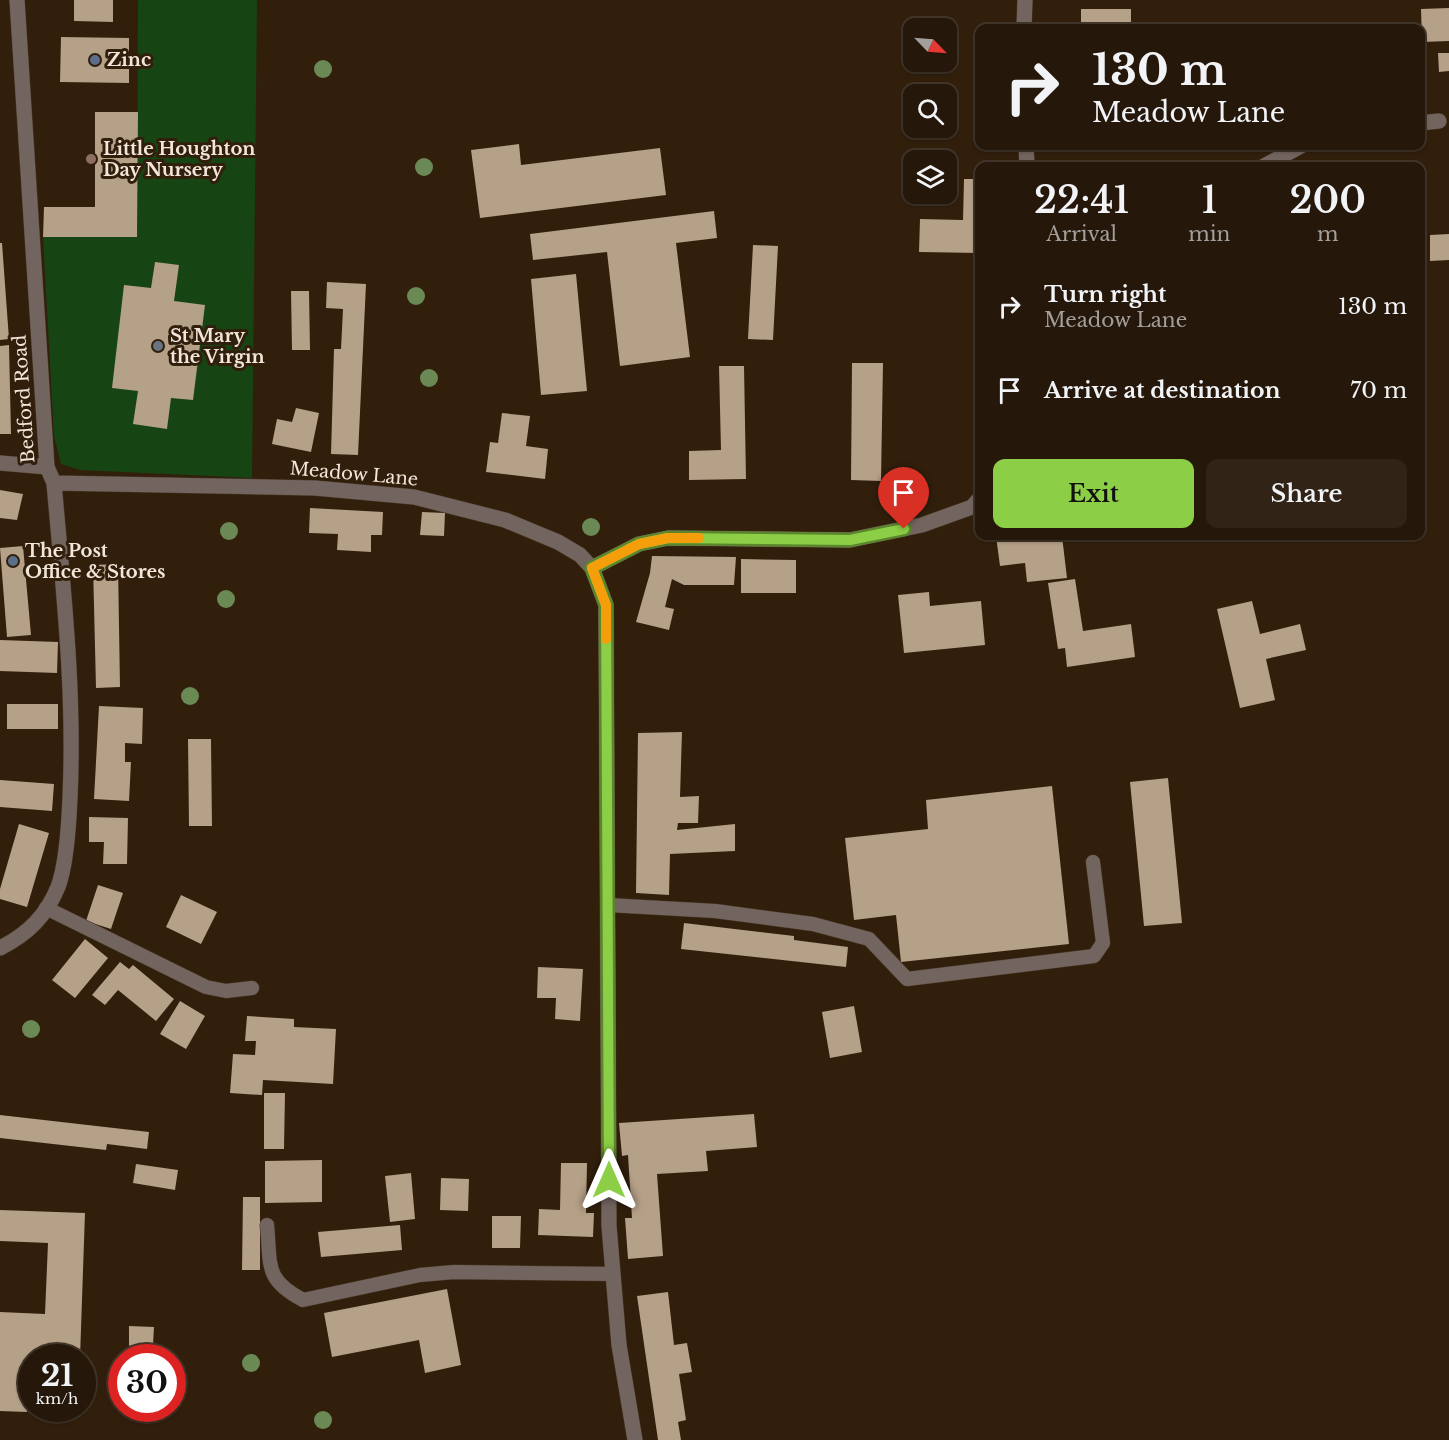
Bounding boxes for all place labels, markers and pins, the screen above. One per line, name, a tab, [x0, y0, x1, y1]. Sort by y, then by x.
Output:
place label: Zinc	[107, 49, 151, 71]
marker: Zinc	[88, 53, 102, 67]
place label: Little Houghton Day Nursery	[103, 138, 255, 181]
marker: Little Houghton Day Nursery	[84, 152, 98, 166]
place label: St Mary the Virgin	[170, 325, 265, 368]
marker: St Mary the Virgin	[151, 339, 165, 353]
pin	[878, 467, 929, 529]
place label: The Post Office & Stores	[25, 540, 165, 583]
marker: The Post Office & Stores	[6, 554, 20, 568]

